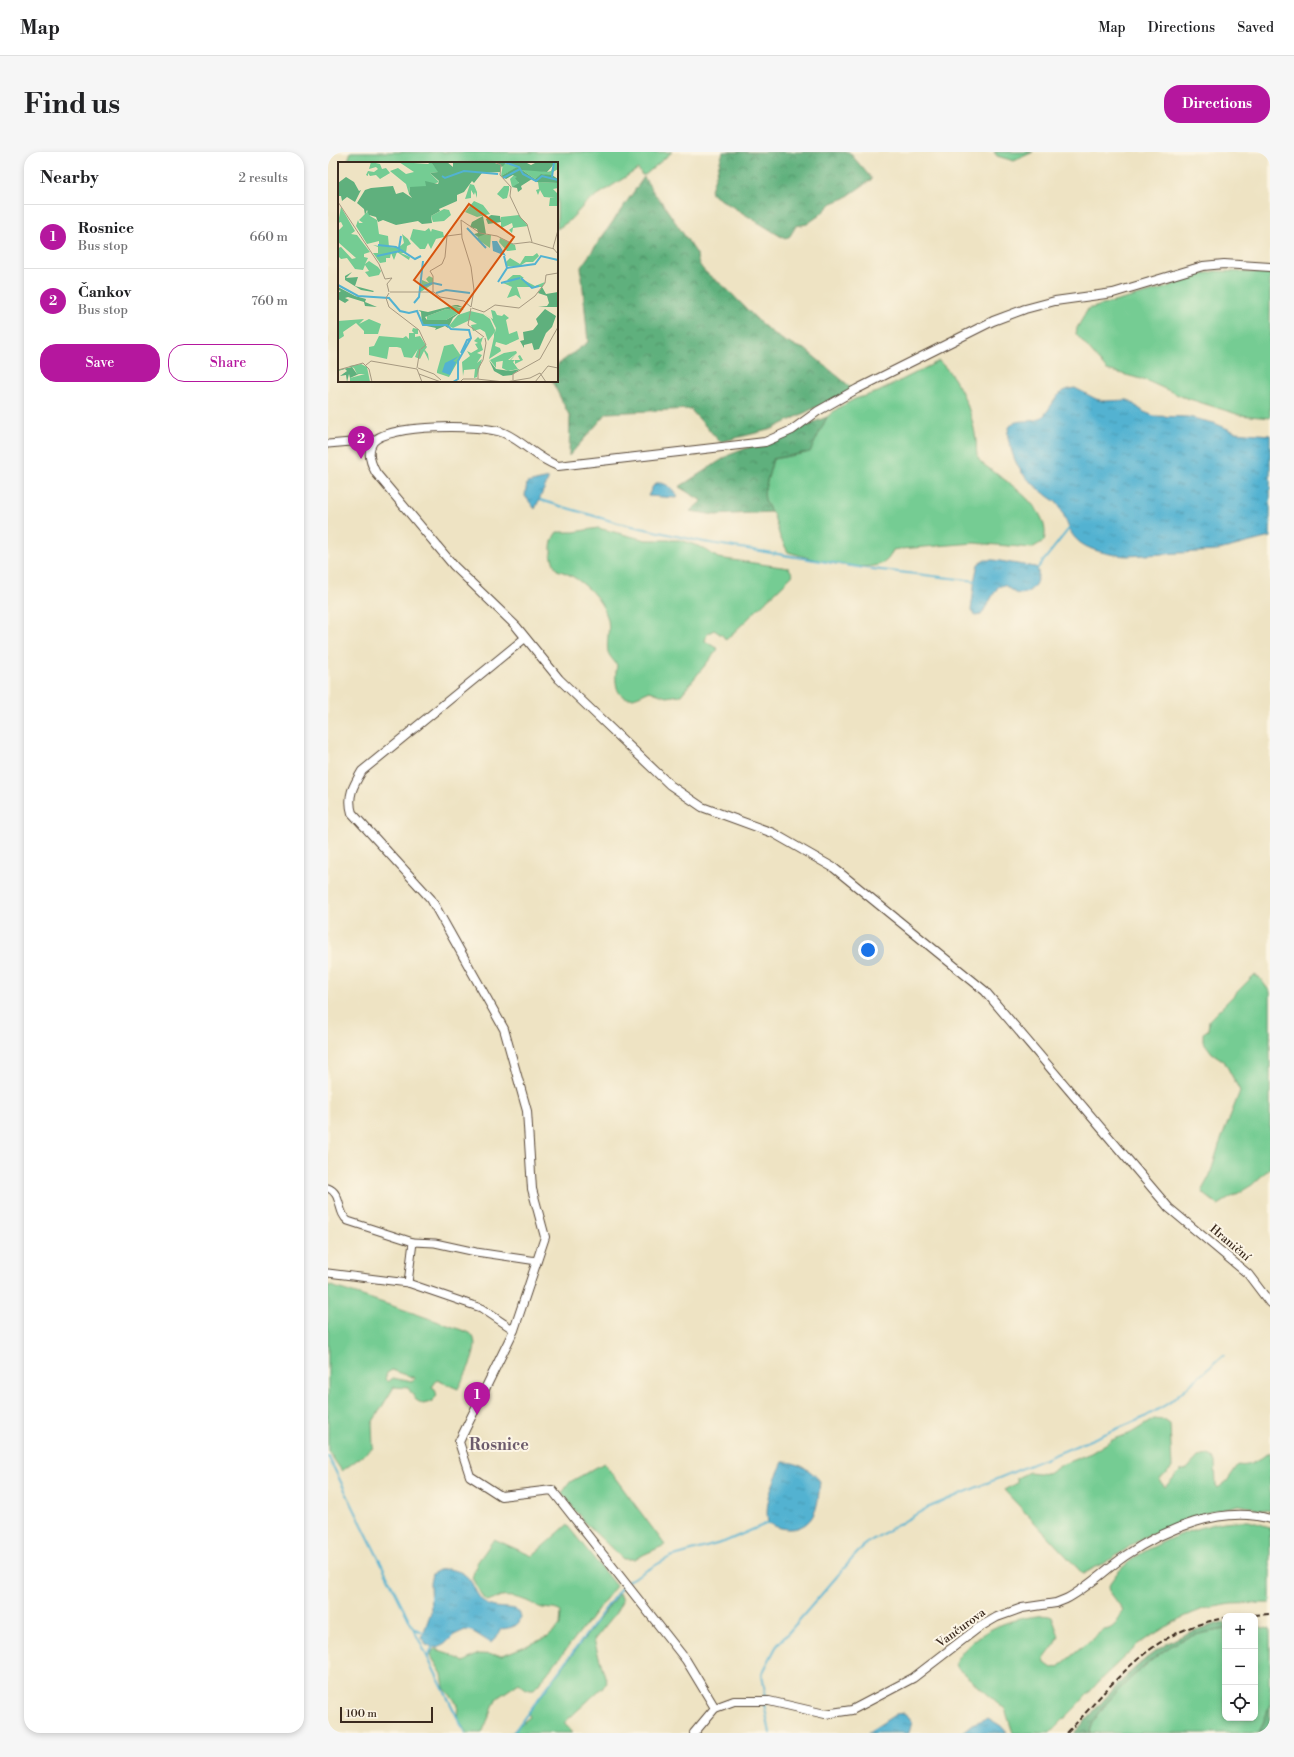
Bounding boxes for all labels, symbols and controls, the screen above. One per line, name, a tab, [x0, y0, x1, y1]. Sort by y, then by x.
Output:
text: Map	[20, 16, 60, 40]
text: Map	[1098, 19, 1126, 37]
text: Directions	[1148, 19, 1215, 37]
text: Saved	[1237, 19, 1274, 37]
button: Directions	[1164, 85, 1270, 123]
text: Find us	[24, 87, 120, 122]
inset map	[338, 162, 558, 382]
text: Nearby	[40, 167, 99, 189]
text: 2 results	[239, 170, 288, 186]
text: Rosnice	[78, 219, 134, 238]
text: 1	[50, 229, 56, 245]
text: 660 m	[250, 229, 288, 245]
text: Bus stop	[78, 238, 128, 254]
text: Čankov	[78, 283, 131, 302]
text: 2	[49, 293, 57, 309]
text: 760 m	[251, 293, 288, 309]
text: Bus stop	[78, 302, 128, 318]
button: Save	[40, 344, 160, 382]
button: Share	[168, 344, 288, 382]
pin: 2	[348, 426, 374, 459]
your location	[858, 940, 878, 960]
street label: Hraniční	[1206, 1221, 1254, 1265]
pin: 1	[464, 1382, 490, 1415]
district label: Rosnice	[469, 1435, 529, 1455]
street label: Vančurova	[933, 1605, 989, 1651]
map controls	[1222, 1613, 1258, 1721]
button: +	[1222, 1613, 1258, 1649]
button: −	[1222, 1649, 1258, 1685]
button: locate	[1222, 1685, 1258, 1721]
scale bar	[340, 1705, 433, 1724]
text: 100 m	[346, 1707, 377, 1721]

